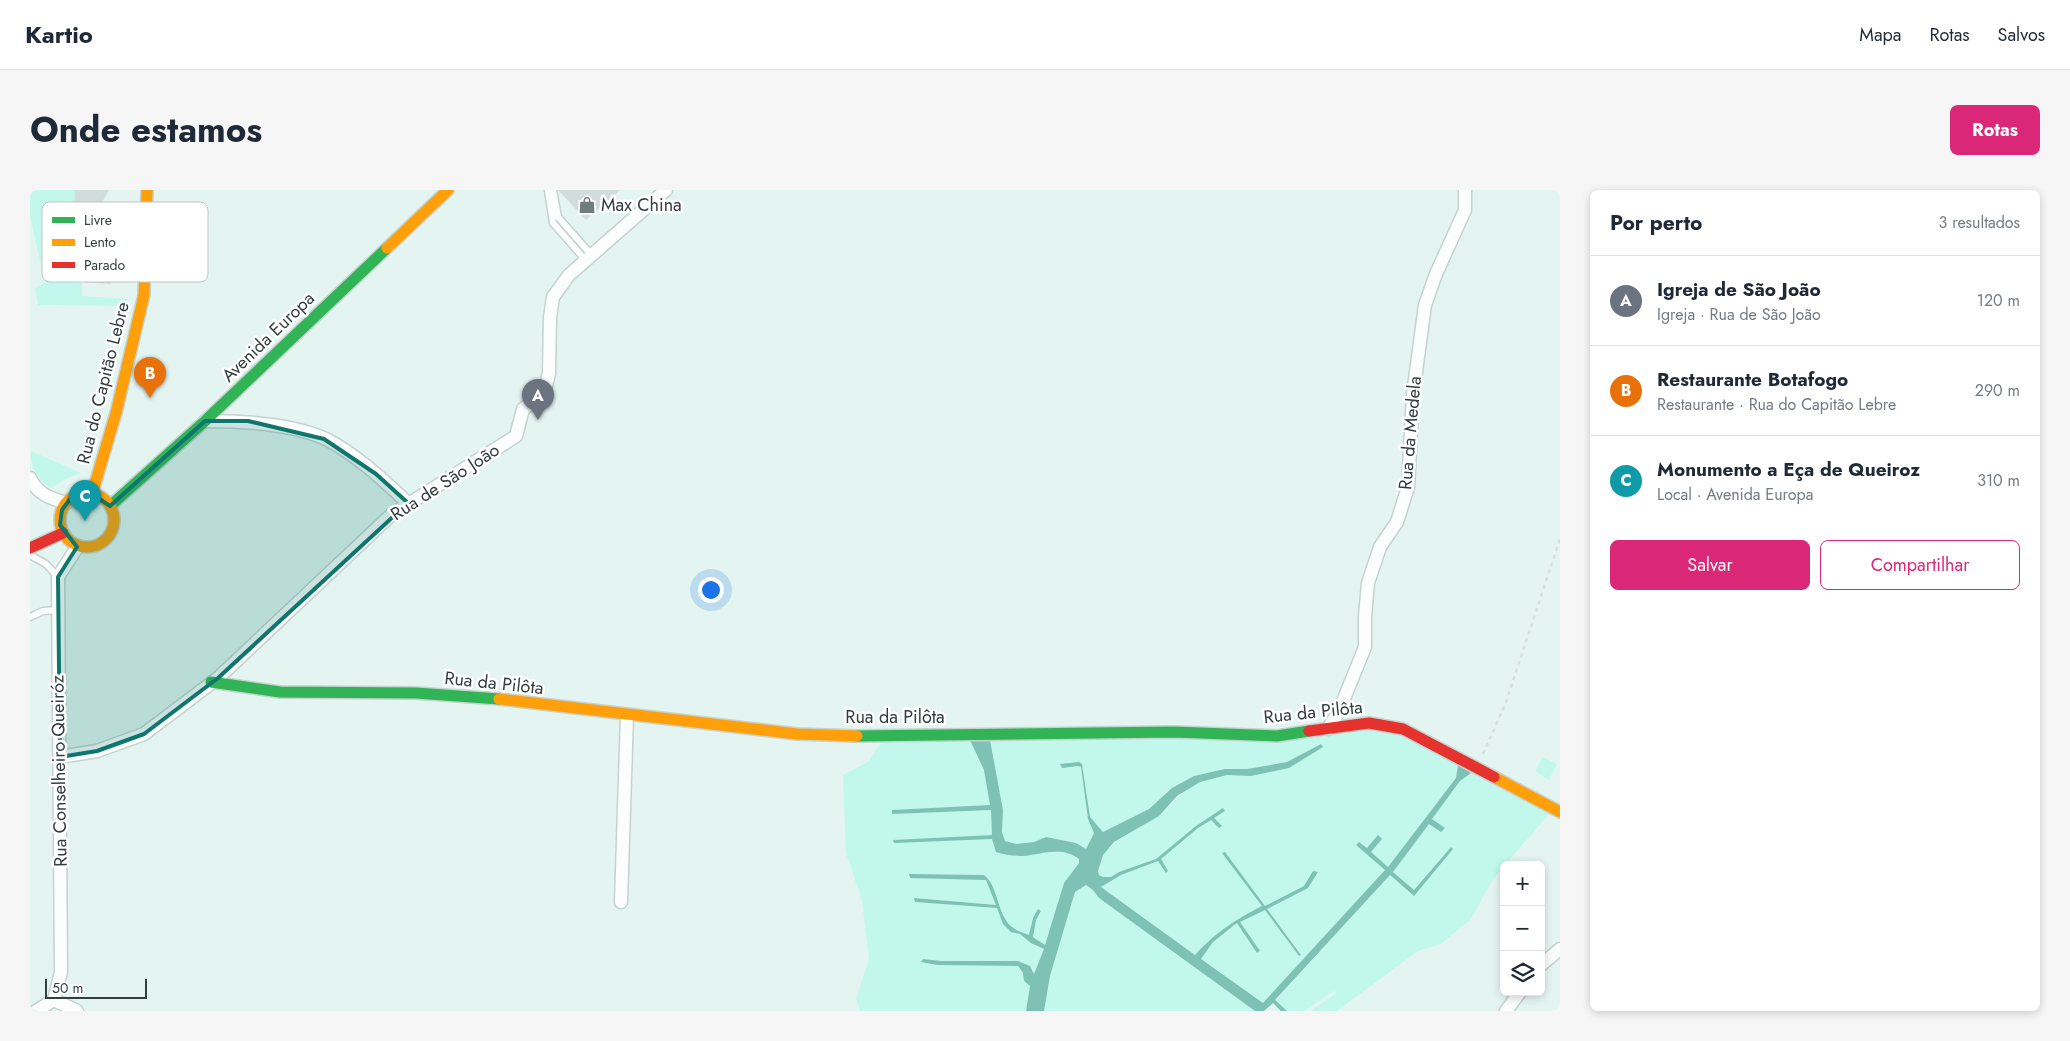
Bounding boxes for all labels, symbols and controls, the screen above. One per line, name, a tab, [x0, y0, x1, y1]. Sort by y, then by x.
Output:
text: Kartio	[25, 17, 93, 52]
text: Mapa	[1859, 22, 1901, 48]
text: Rotas	[1929, 22, 1970, 48]
text: Salvos	[1998, 22, 2045, 48]
text: Onde estamos	[30, 105, 262, 155]
button: Rotas	[1950, 105, 2040, 155]
place label: Max China	[601, 192, 682, 218]
shop icon: Max China	[577, 195, 597, 215]
legend	[42, 202, 208, 282]
text: Por perto	[1610, 208, 1702, 238]
text: Livre	[84, 210, 112, 230]
text: 3 resultados	[1939, 211, 2020, 234]
text: Lento	[84, 232, 116, 252]
text: Parado	[84, 255, 126, 275]
text: Igreja de São João	[1657, 276, 1821, 303]
street label: Avenida Europa	[216, 286, 320, 388]
text: A	[1620, 289, 1632, 312]
text: 120 m	[1977, 289, 2020, 312]
street label: Rua do Capitão Lebre	[70, 299, 136, 467]
text: Igreja · Rua de São João	[1657, 303, 1821, 326]
pin: B	[134, 357, 166, 398]
text: Restaurante Botafogo	[1657, 366, 1848, 393]
street label: Rua da Medela	[1392, 375, 1428, 491]
pin: A	[522, 379, 554, 420]
text: B	[1621, 379, 1631, 402]
text: 290 m	[1975, 379, 2020, 402]
text: Restaurante · Rua do Capitão Lebre	[1657, 393, 1896, 416]
street label: Rua de São João	[385, 437, 505, 527]
text: Monumento a Eça de Queiroz	[1657, 456, 1920, 483]
text: C	[1620, 469, 1632, 492]
text: 310 m	[1977, 469, 2020, 492]
pin: C	[69, 480, 101, 521]
text: Local · Avenida Europa	[1657, 483, 1813, 506]
button: Salvar	[1610, 540, 1810, 590]
button: Compartilhar	[1820, 540, 2020, 590]
your location	[698, 577, 724, 603]
street label: Rua da Pilôta	[443, 665, 545, 701]
street label: Rua Conselheiro Queiróz	[44, 674, 74, 867]
street label: Rua da Pilôta	[1262, 694, 1364, 730]
street label: Rua da Pilôta	[845, 704, 945, 730]
map controls	[1500, 861, 1545, 996]
button: +	[1500, 861, 1545, 906]
button: −	[1500, 906, 1545, 951]
button: layers	[1500, 951, 1545, 996]
scale bar	[45, 976, 148, 999]
text: 50 m	[52, 978, 83, 998]

